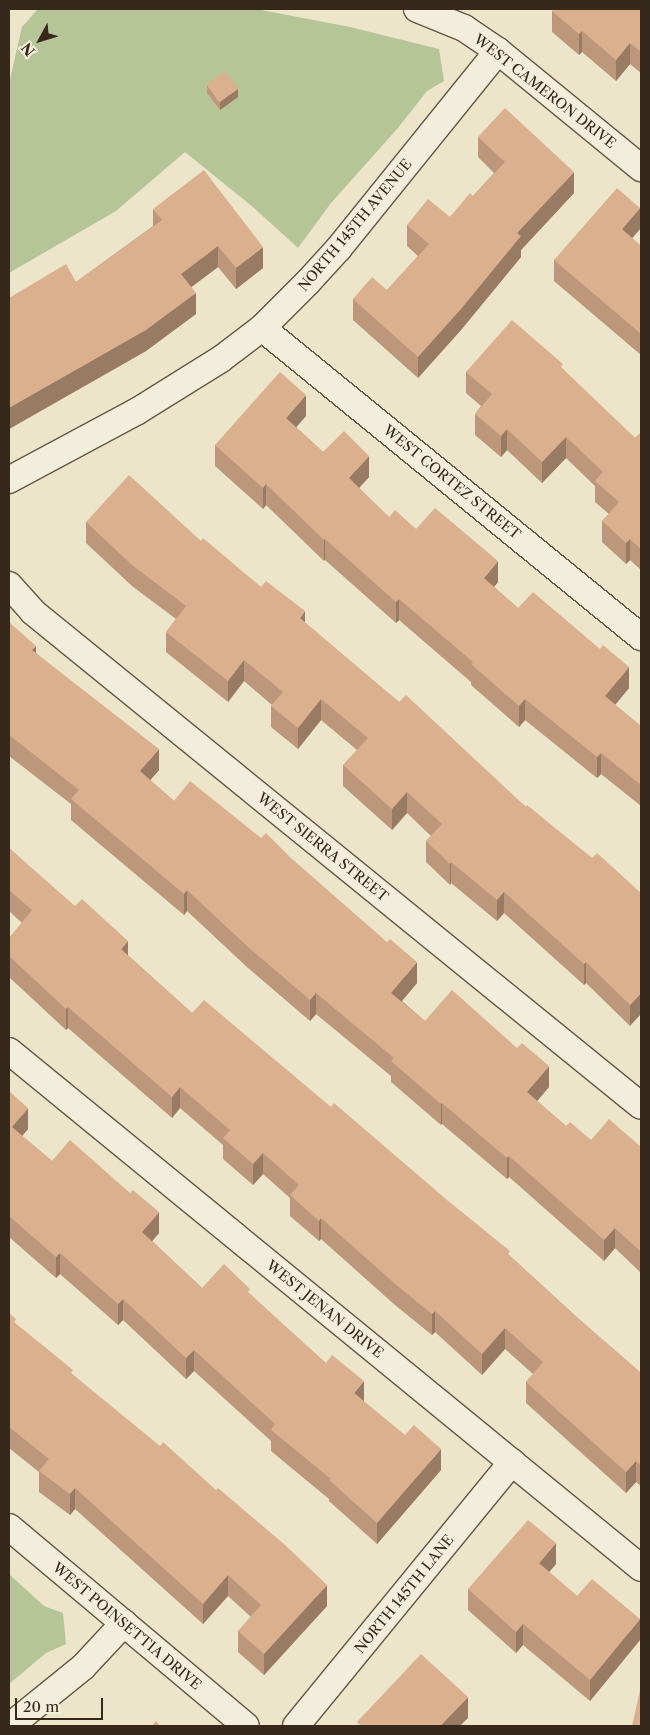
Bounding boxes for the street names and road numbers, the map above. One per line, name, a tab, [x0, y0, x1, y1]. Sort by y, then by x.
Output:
street label: WEST CAMERON DRIVE	[471, 30, 619, 152]
street label: NORTH 145TH AVENUE	[295, 155, 415, 295]
street label: WEST CORTEZ STREET	[380, 421, 524, 543]
street label: WEST SIERRA STREET	[254, 789, 392, 905]
street label: WEST JENAN DRIVE	[263, 1257, 387, 1361]
street label: NORTH 145TH LANE	[351, 1531, 457, 1657]
street label: WEST POINSETTIA DRIVE	[49, 1559, 205, 1693]

